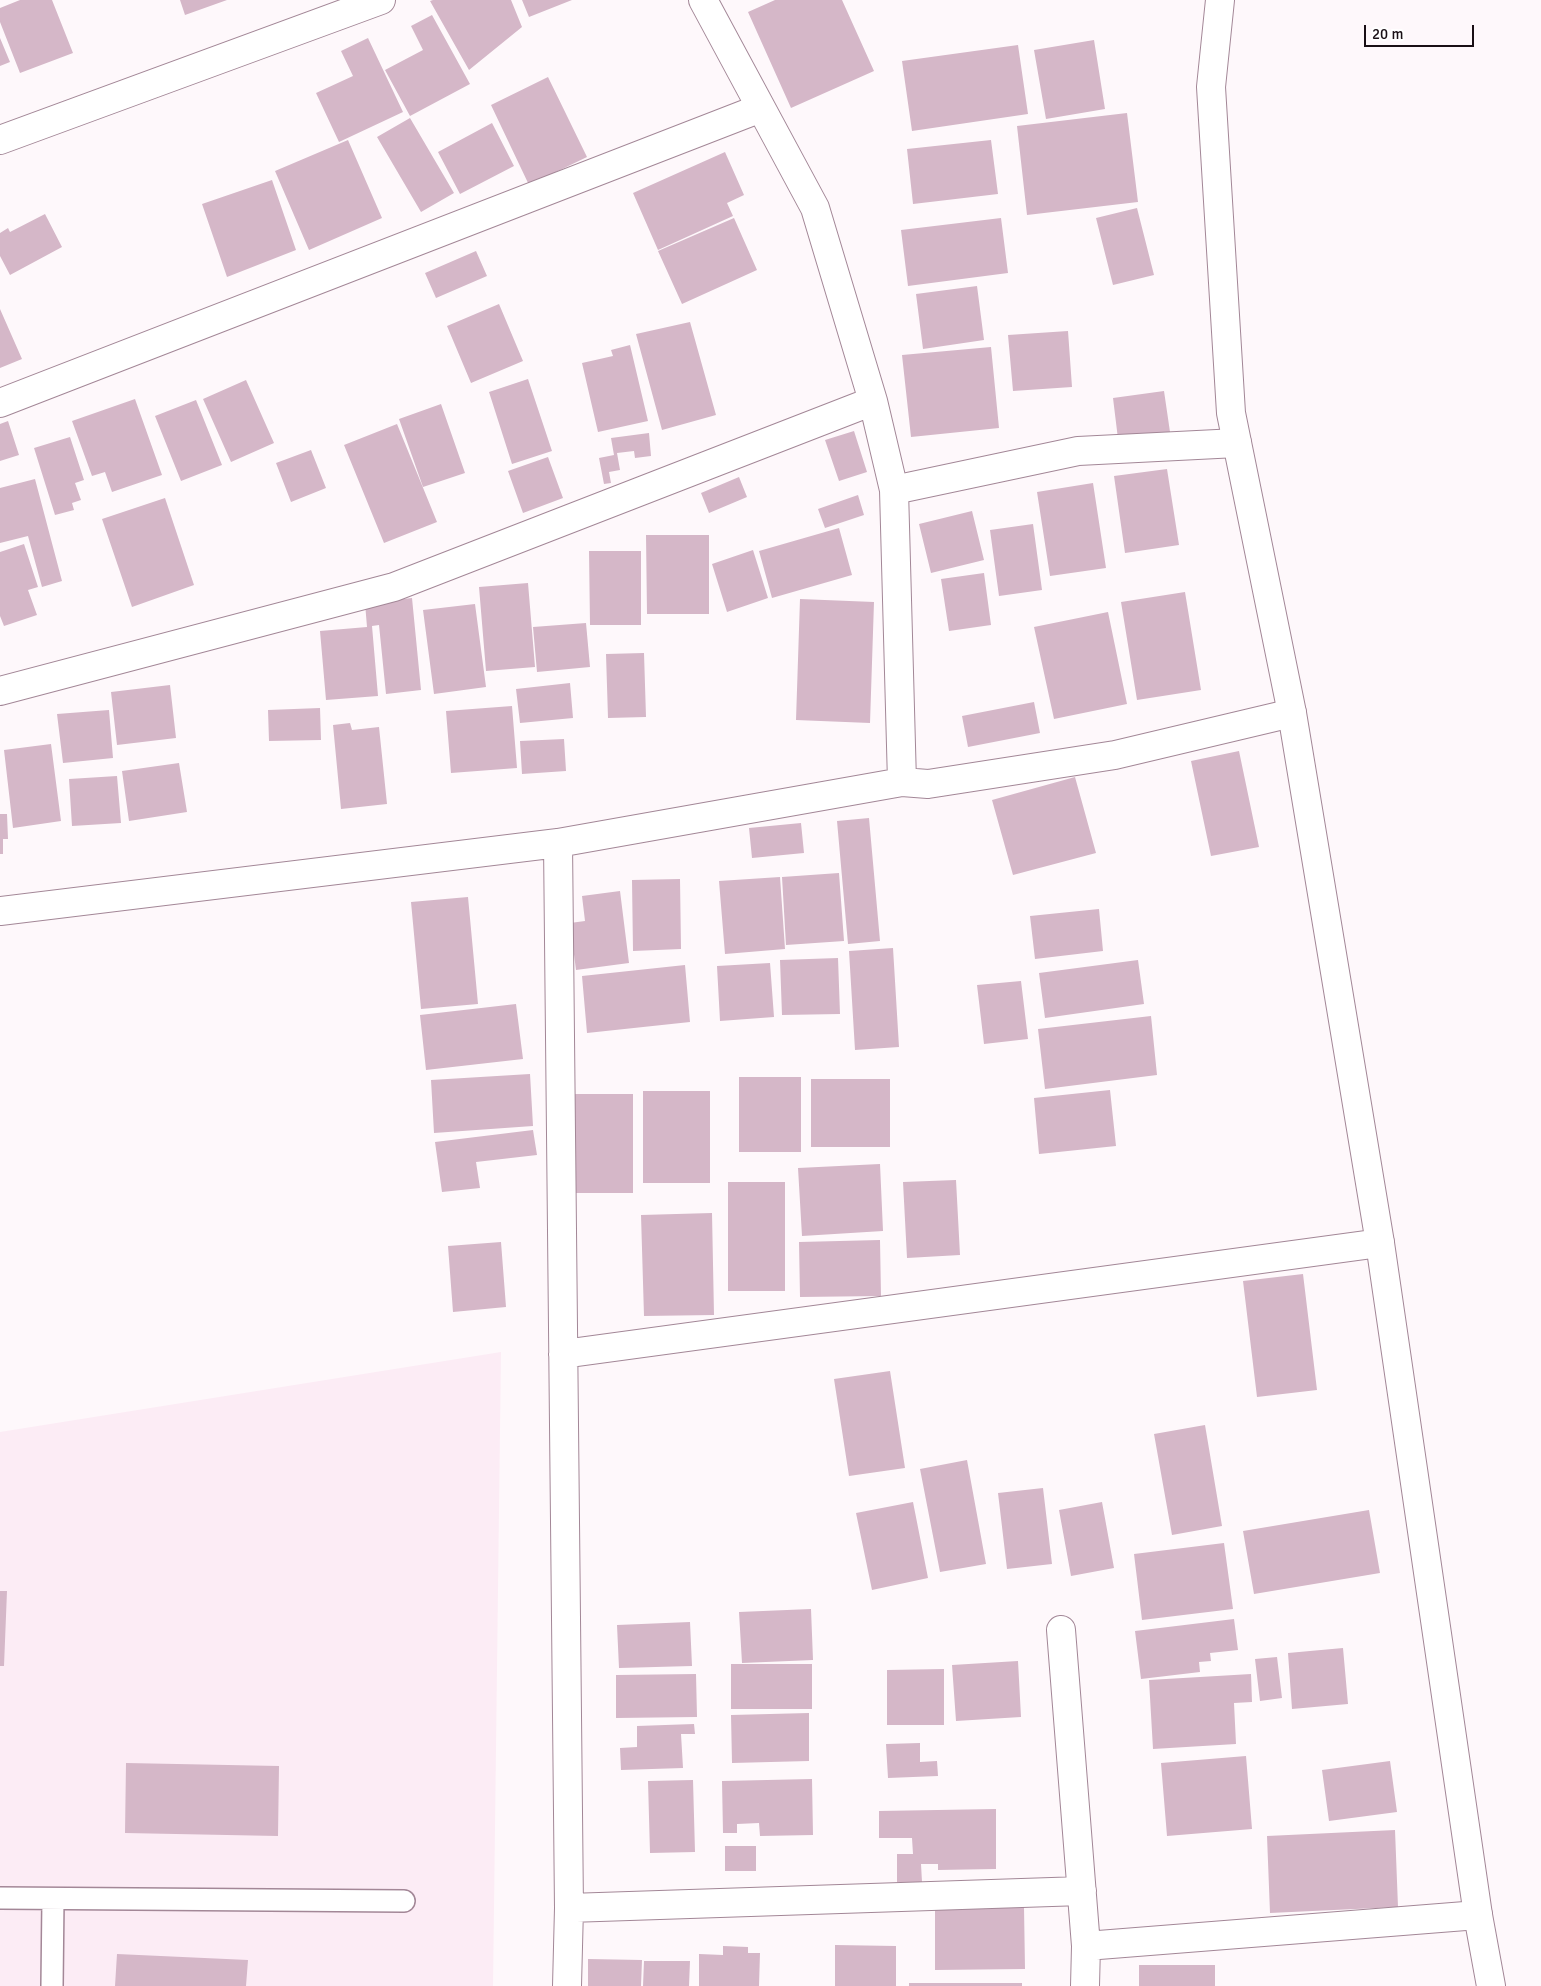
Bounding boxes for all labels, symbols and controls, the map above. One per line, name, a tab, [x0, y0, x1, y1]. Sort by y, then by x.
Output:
scale bar	[1366, 15, 1476, 47]
text: 20 m	[1372, 25, 1403, 43]

